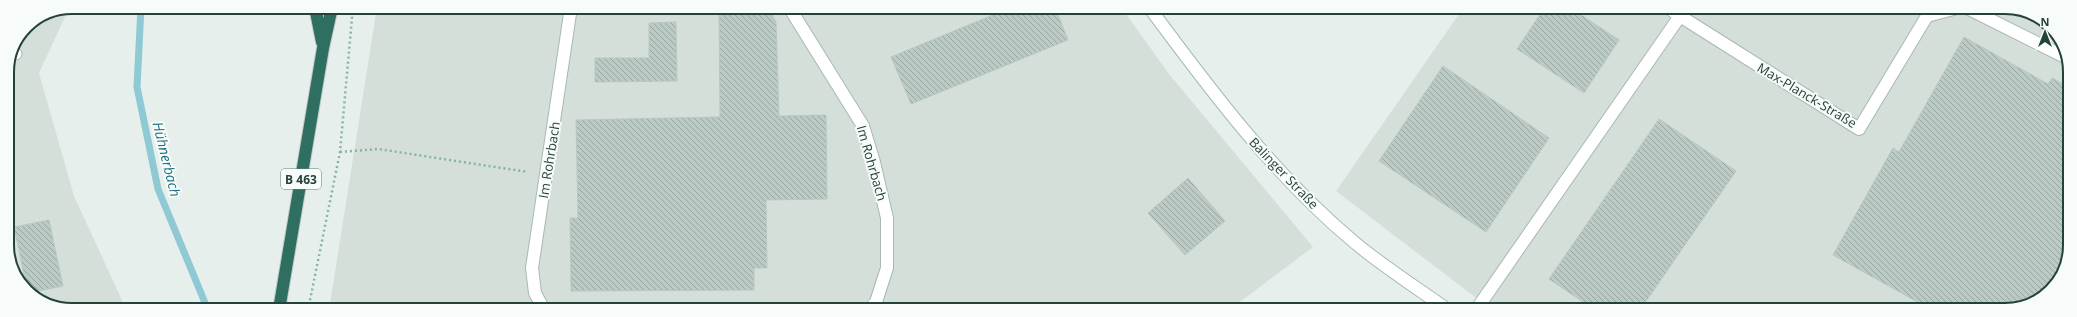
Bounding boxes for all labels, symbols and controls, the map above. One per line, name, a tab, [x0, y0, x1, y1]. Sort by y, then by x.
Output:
north arrow	[2025, 12, 2065, 52]
text: N	[2041, 14, 2049, 29]
street label: Max-Planck-Straße	[1754, 58, 1860, 132]
water label: Hühnerbach	[149, 120, 185, 198]
street label: Im Rohrbach	[534, 120, 564, 200]
street label: Im Rohrbach	[853, 123, 891, 203]
street label: Balinger Straße	[1245, 133, 1323, 213]
road number: B 463	[281, 169, 321, 189]

